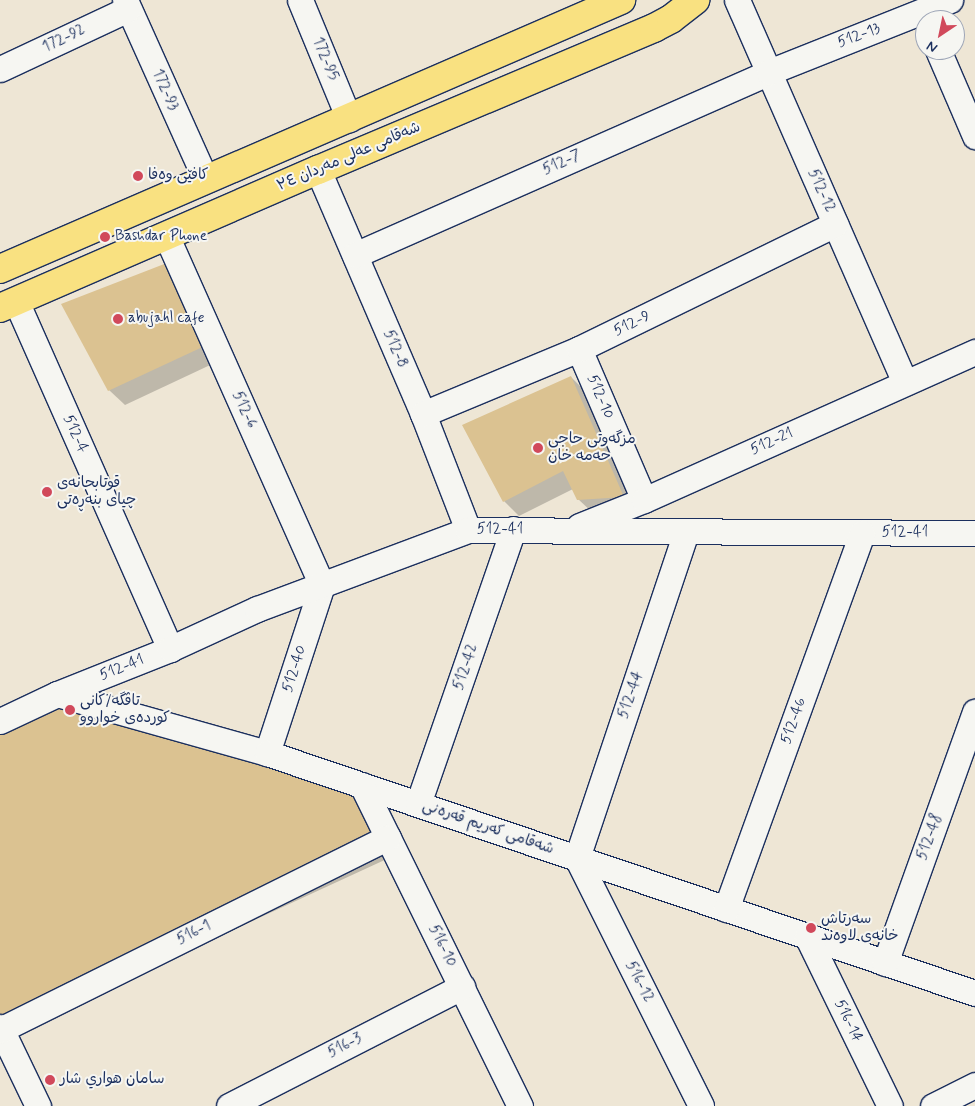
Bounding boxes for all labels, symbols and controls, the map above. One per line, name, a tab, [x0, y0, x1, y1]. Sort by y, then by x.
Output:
north arrow	[915, 10, 965, 60]
street label: 512-13	[835, 20, 883, 52]
street label: 172-92	[40, 21, 88, 57]
street label: 172-95	[308, 35, 342, 83]
text: N	[923, 37, 941, 57]
street label: 172-93	[148, 66, 182, 114]
street label: شەقامی عەلی مەردان ٣٤	[275, 119, 423, 195]
street label: 512-7	[540, 147, 584, 179]
street label: 512-12	[803, 166, 839, 216]
place label: کافێی وەفا	[148, 167, 208, 185]
marker: کافێی وەفا	[132, 170, 144, 182]
place label: Bashdar Phone	[115, 228, 206, 246]
marker: Bashdar Phone	[99, 231, 111, 243]
street label: 512-9	[611, 307, 653, 341]
place label: abujahl cafe	[128, 310, 205, 328]
marker: abujahl cafe	[112, 313, 124, 325]
street label: 512-8	[379, 327, 411, 371]
street label: 512-10	[583, 372, 617, 422]
street label: 512-6	[228, 389, 260, 431]
street label: 512-4	[59, 412, 91, 456]
street label: 512-21	[748, 425, 796, 459]
place label: مزگەوتی حاجی حەمە خان	[548, 430, 636, 465]
marker: مزگەوتی حاجی حەمە خان	[532, 442, 544, 454]
place label: قوتابحانەی چیای بنەڕەتی	[57, 474, 136, 509]
marker: قوتابحانەی چیای بنەڕەتی	[41, 486, 53, 498]
street label: 512-41	[477, 521, 523, 539]
street label: 512-41	[882, 524, 928, 542]
street label: 512-42	[450, 641, 482, 693]
street label: 512-40	[279, 643, 311, 695]
street label: 512-41	[97, 651, 147, 685]
street label: 512-44	[615, 669, 647, 721]
place label: تاڤگە/کانی کوردەی خواروو	[80, 692, 170, 727]
street label: 512-46	[777, 695, 811, 747]
marker: تاڤگە/کانی کوردەی خواروو	[64, 704, 76, 716]
street label: شەقامی کەریم قەرەنی	[420, 797, 556, 859]
street label: 512-48	[913, 811, 947, 863]
place label: سەرتاش خانەی لاوەند	[821, 910, 899, 945]
street label: 516-1	[174, 917, 214, 949]
street label: 516-10	[424, 922, 460, 970]
marker: سەرتاش خانەی لاوەند	[805, 922, 817, 934]
street label: 516-12	[621, 958, 657, 1006]
street label: 516-14	[830, 997, 866, 1045]
street label: 516-3	[325, 1030, 365, 1062]
place label: سامان هواري شار	[60, 1071, 164, 1089]
marker: سامان هواري شار	[44, 1074, 56, 1086]

